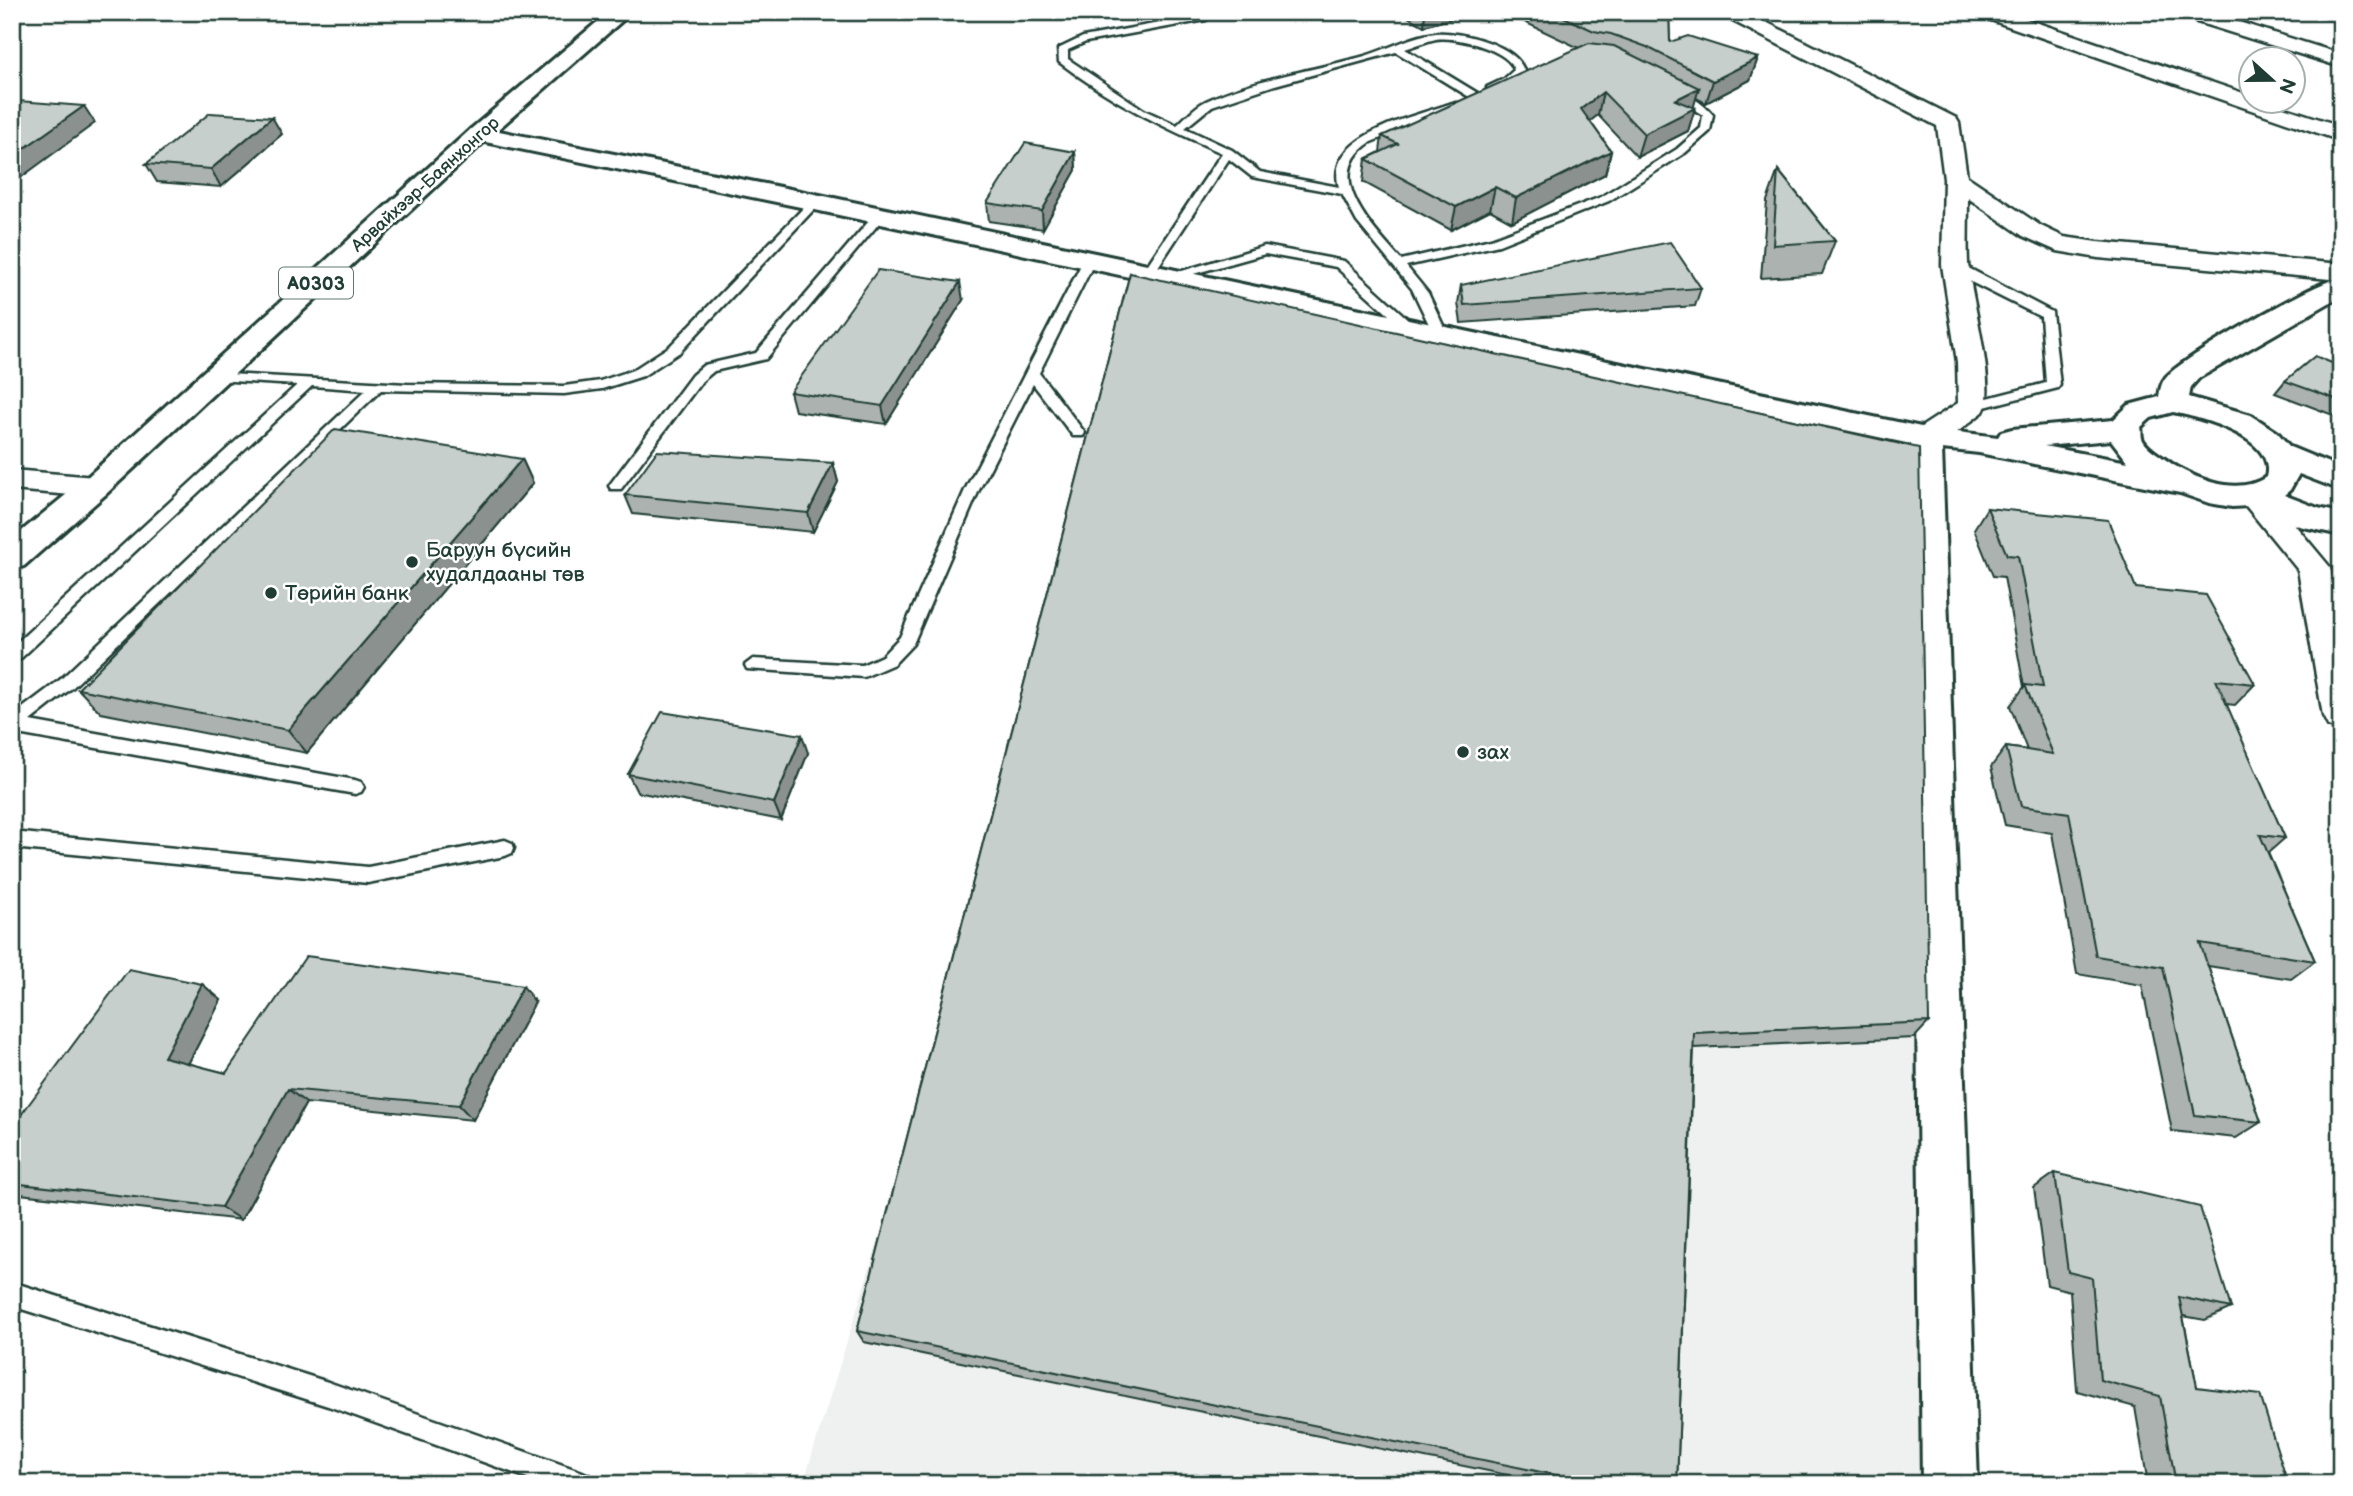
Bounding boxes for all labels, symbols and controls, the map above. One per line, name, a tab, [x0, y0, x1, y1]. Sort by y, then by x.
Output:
north arrow	[2238, 46, 2308, 116]
text: N	[2273, 75, 2300, 96]
street label: Арвайхээр-Баянхонгор	[346, 112, 504, 257]
road number: A0303	[279, 268, 353, 298]
place label: Баруун бүсийн худалдааны төв	[426, 538, 585, 587]
marker: Баруун бүсийн худалдааны төв	[404, 554, 420, 570]
place label: Төрийн банк	[285, 581, 409, 606]
marker: Төрийн банк	[263, 585, 279, 601]
place label: зах	[1477, 740, 1510, 765]
marker: зах	[1455, 744, 1471, 760]

